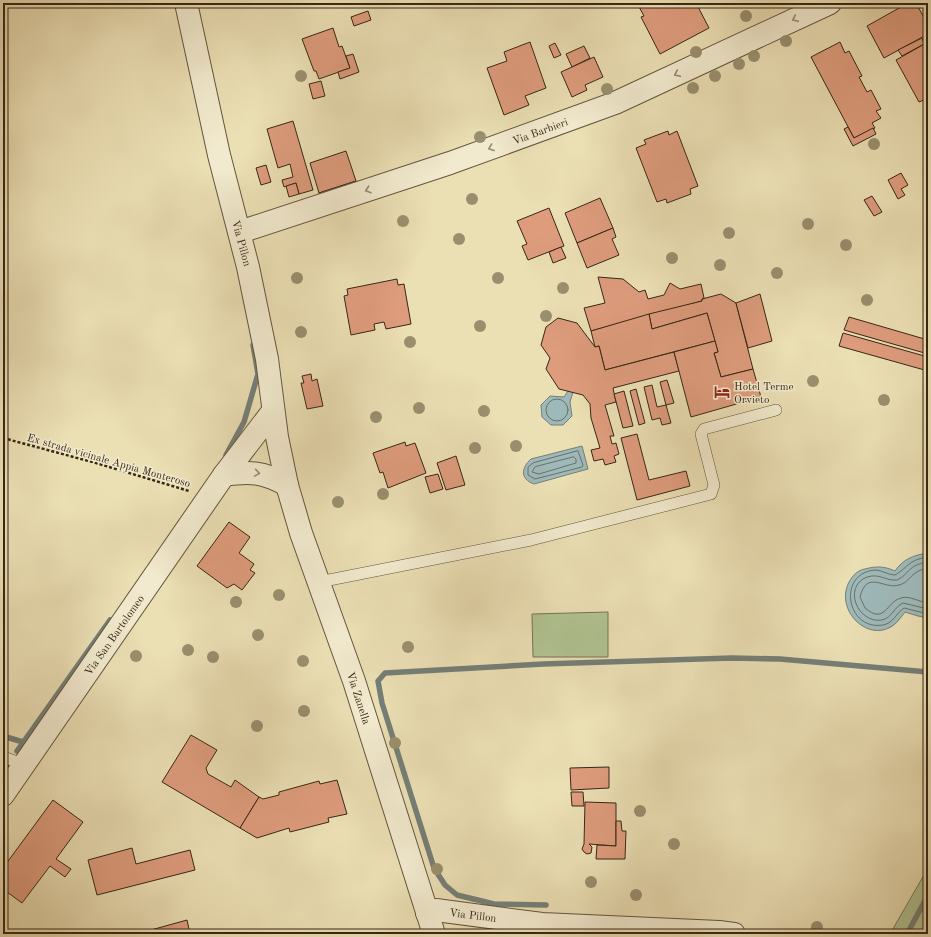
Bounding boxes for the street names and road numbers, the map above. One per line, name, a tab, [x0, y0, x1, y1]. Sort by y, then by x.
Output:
street label: Via Barbieri	[511, 117, 570, 148]
street label: Via Pillon	[229, 219, 252, 268]
street label: Ex strada vicinale Appia Monteroso	[26, 433, 191, 490]
street label: Via San Bartolomeo	[83, 594, 147, 678]
street label: Via Zanella	[344, 671, 371, 727]
street label: Via Pillon	[449, 908, 497, 925]

